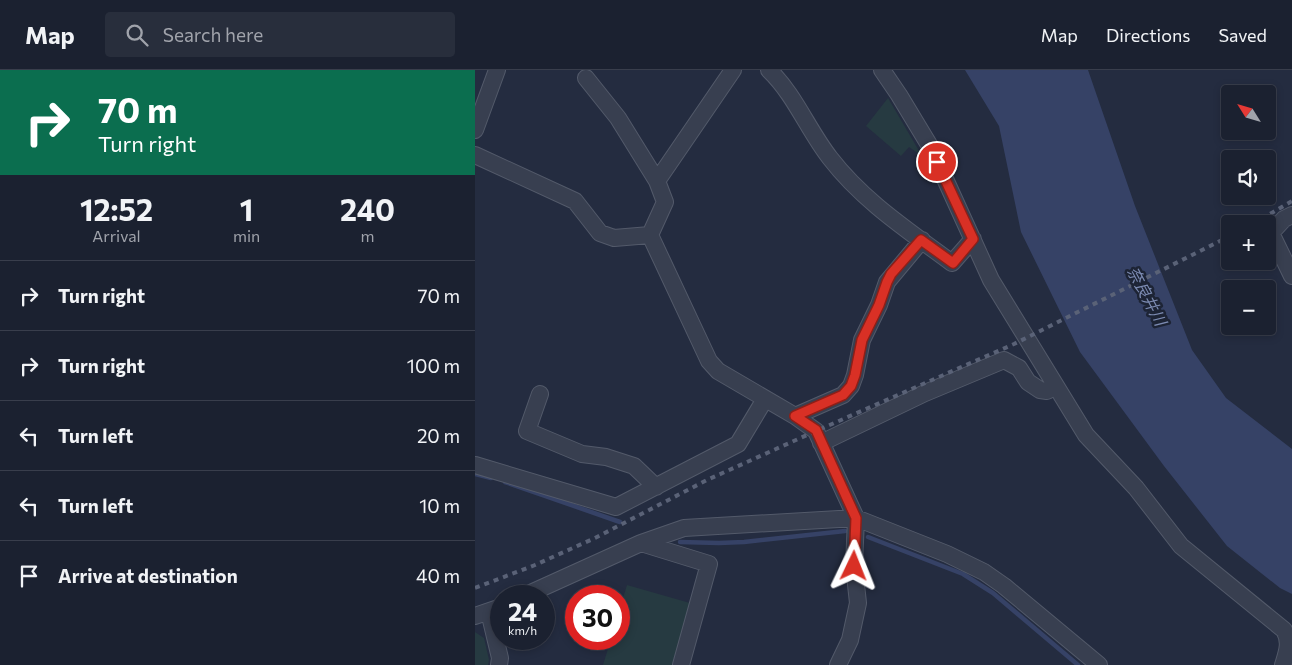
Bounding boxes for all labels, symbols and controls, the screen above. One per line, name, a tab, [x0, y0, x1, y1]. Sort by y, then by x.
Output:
search box	[105, 12, 455, 57]
text: Map	[25, 20, 75, 49]
icon: search	[123, 21, 151, 49]
text: Search here	[163, 23, 263, 46]
text: Map	[1041, 24, 1078, 46]
text: Directions	[1106, 24, 1190, 46]
text: Saved	[1218, 24, 1267, 46]
north arrow	[1221, 85, 1276, 140]
map controls	[1221, 85, 1276, 335]
text: 70 m	[98, 87, 178, 130]
icon: right	[15, 90, 80, 155]
text: Turn right	[98, 130, 196, 157]
pin	[916, 141, 958, 183]
icon: arrive	[923, 148, 951, 176]
button: sound	[1221, 150, 1276, 205]
text: 12:52	[80, 190, 153, 227]
text: 1	[240, 190, 253, 227]
text: 240	[340, 190, 395, 227]
button: +	[1221, 215, 1276, 270]
text: Arrival	[92, 226, 141, 245]
text: min	[233, 226, 260, 245]
text: m	[361, 226, 375, 245]
water label: 奈良井川	[1124, 263, 1172, 330]
button: −	[1221, 280, 1276, 335]
icon: right	[15, 282, 43, 310]
text: Turn right	[58, 284, 145, 307]
text: 70 m	[417, 284, 460, 307]
icon: right	[15, 352, 43, 380]
text: Turn right	[58, 354, 145, 377]
text: 100 m	[407, 354, 460, 377]
icon: left	[15, 422, 43, 450]
text: Turn left	[58, 424, 133, 447]
text: 20 m	[417, 424, 460, 447]
icon: left	[15, 492, 43, 520]
text: Turn left	[58, 494, 133, 517]
text: 10 m	[419, 494, 460, 517]
position arrow	[827, 539, 879, 591]
icon: arrive	[15, 562, 43, 590]
text: Arrive at destination	[58, 564, 238, 587]
text: 40 m	[416, 564, 460, 587]
speed limit sign: 30	[565, 585, 630, 650]
text: 24	[508, 596, 537, 626]
text: km/h	[508, 623, 537, 637]

